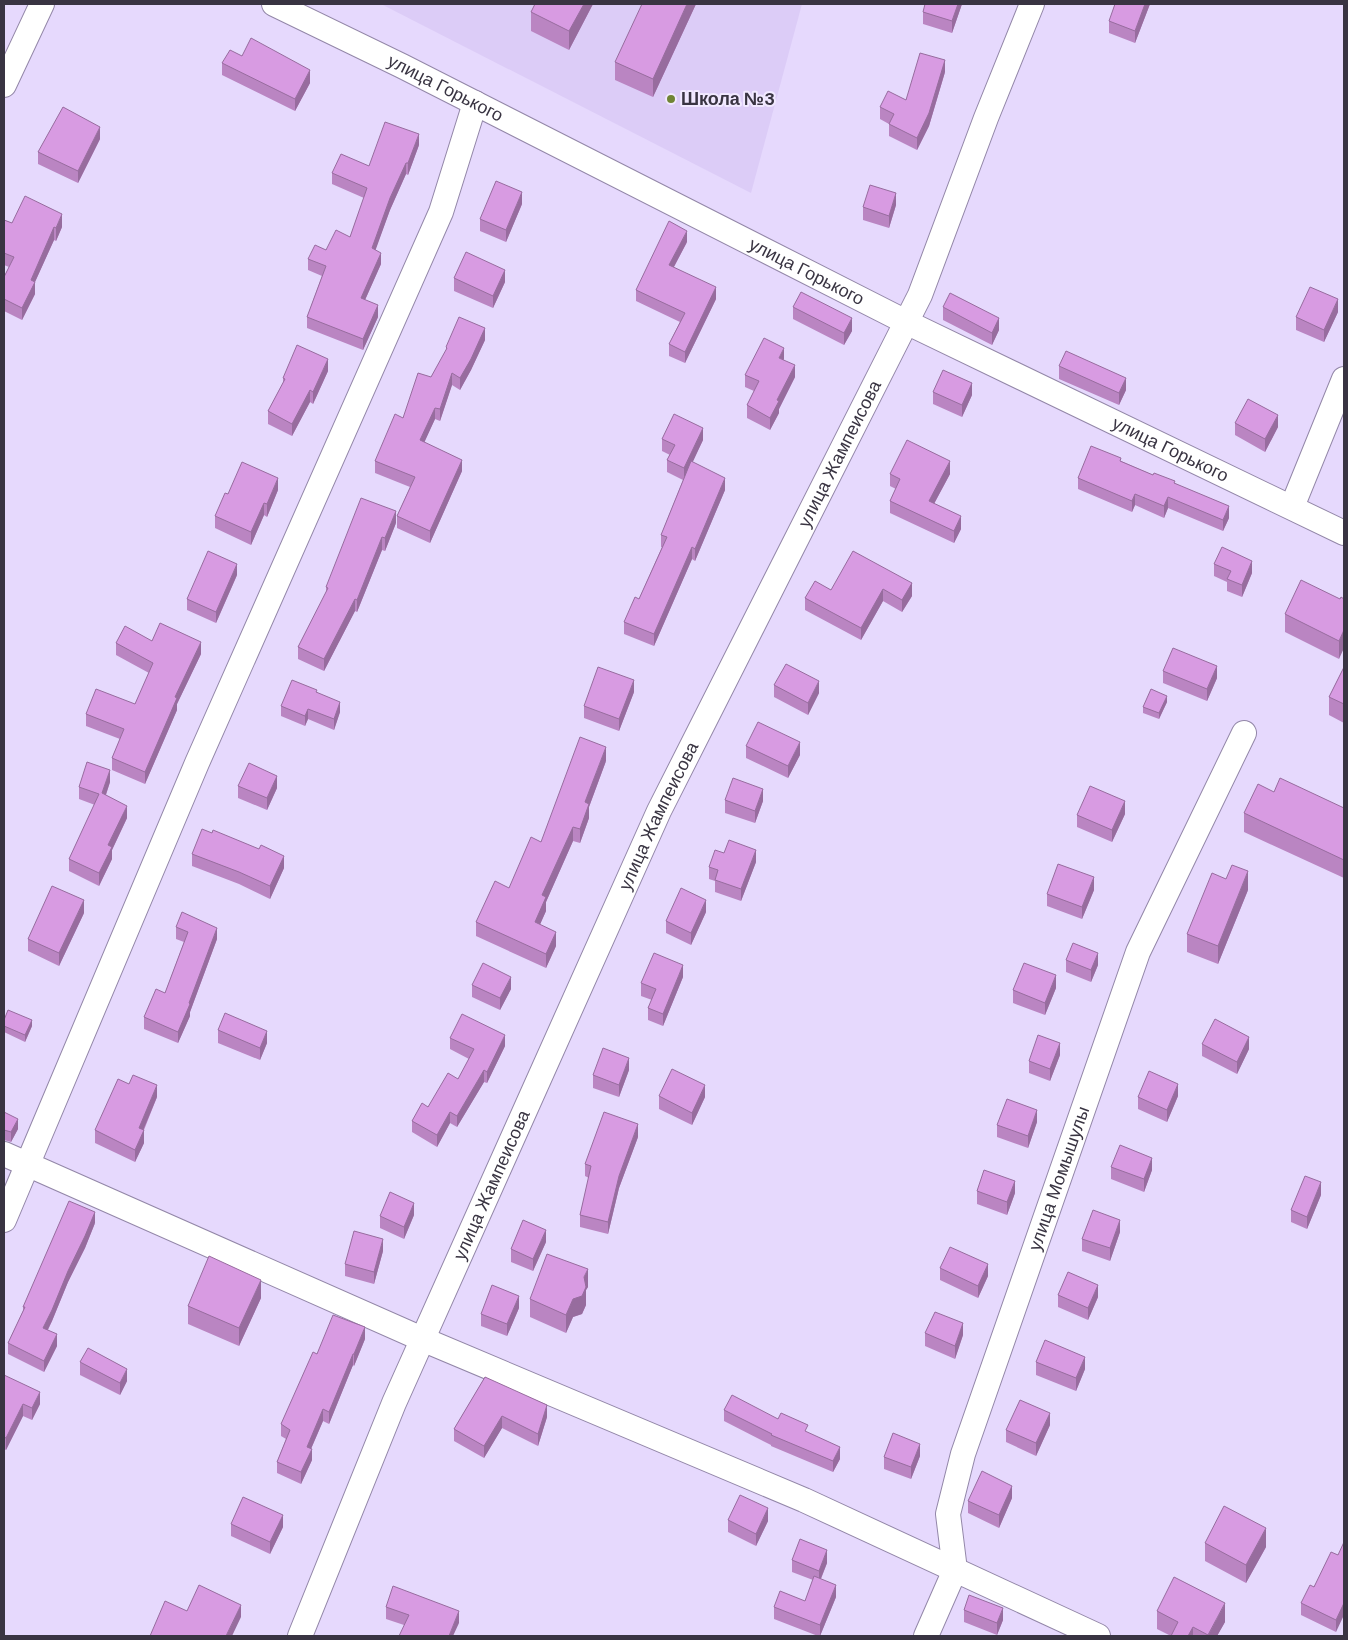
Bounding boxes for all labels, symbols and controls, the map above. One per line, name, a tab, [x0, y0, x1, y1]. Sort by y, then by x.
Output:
street label: улица Горького	[384, 49, 507, 127]
place label: Школа №3	[681, 87, 775, 111]
marker: Школа №3	[665, 93, 677, 105]
street label: улица Горького	[745, 232, 868, 311]
street label: улица Жампеисова	[792, 375, 887, 532]
street label: улица Горького	[1108, 411, 1233, 488]
street label: улица Жампеисова	[613, 737, 705, 894]
street label: улица Момышулы	[1023, 1103, 1095, 1254]
street label: улица Жампеисова	[448, 1105, 536, 1264]

